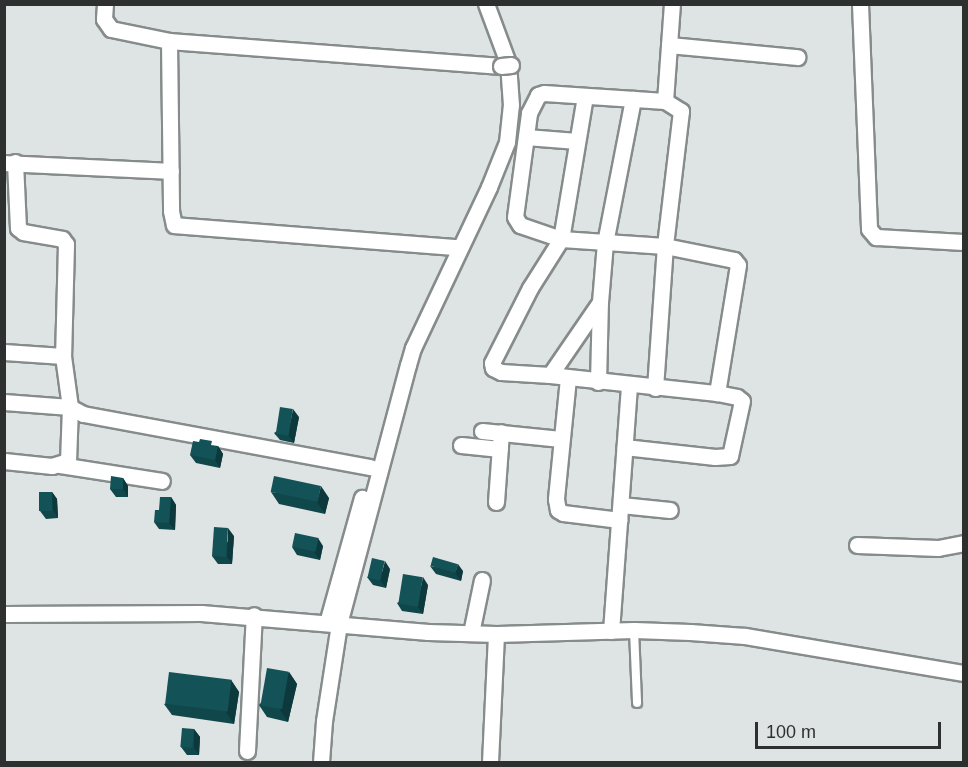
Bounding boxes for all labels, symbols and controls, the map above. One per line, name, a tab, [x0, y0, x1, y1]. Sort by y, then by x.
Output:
scale bar	[758, 710, 944, 748]
text: 100 m	[766, 722, 816, 742]

